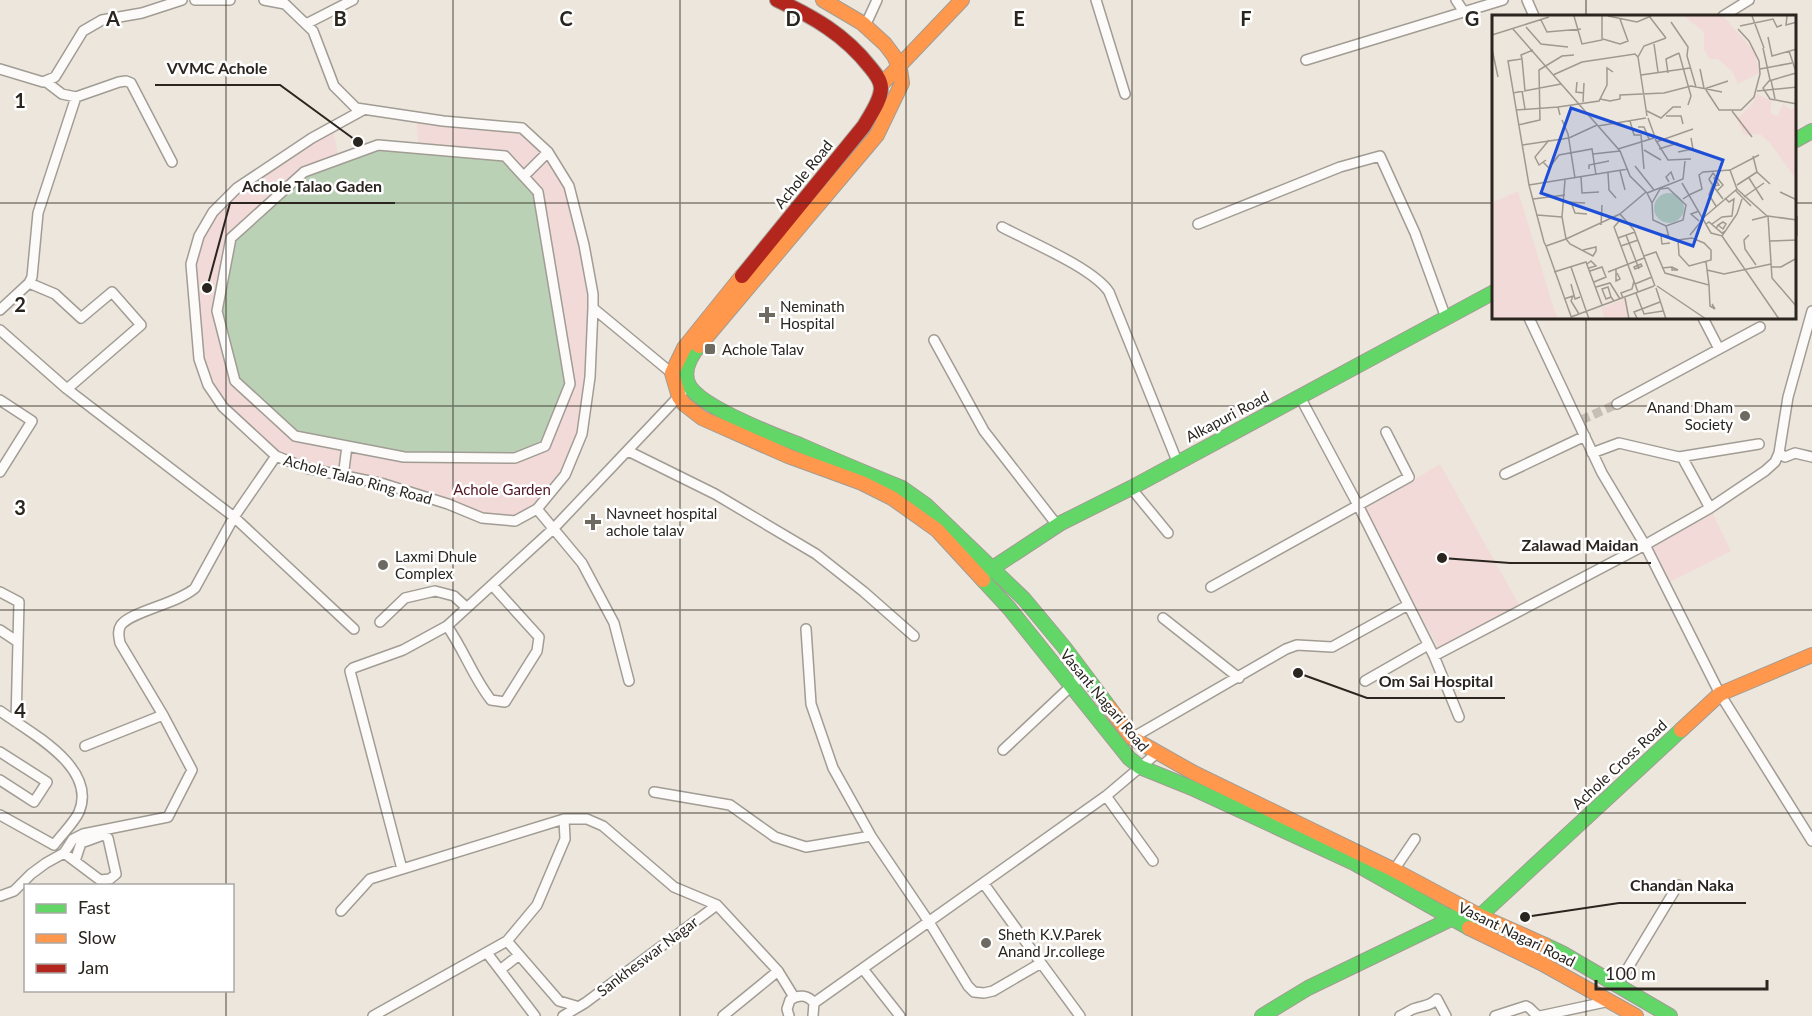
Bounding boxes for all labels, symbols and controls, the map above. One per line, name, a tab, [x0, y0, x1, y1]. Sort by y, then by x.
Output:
text: A	[105, 6, 120, 30]
text: B	[333, 6, 347, 30]
text: C	[559, 6, 573, 30]
text: D	[785, 6, 801, 30]
text: E	[1013, 6, 1025, 30]
text: F	[1240, 6, 1252, 30]
text: G	[1465, 6, 1479, 30]
inset map	[1492, 15, 1797, 320]
callout: VVMC Achole	[155, 51, 280, 85]
text: VVMC Achole	[166, 58, 268, 77]
text: 1	[14, 88, 26, 112]
street label: Achole Road	[770, 136, 836, 212]
callout: Achole Talao Gaden	[230, 169, 395, 203]
text: Achole Talao Gaden	[241, 176, 382, 195]
text: 2	[14, 292, 26, 316]
place label: Neminath Hospital	[780, 297, 845, 332]
marker: Neminath Hospital	[758, 306, 776, 324]
place label: Achole Talav	[722, 340, 804, 358]
marker: Achole Talav	[703, 342, 717, 356]
street label: Alkapuri Road	[1182, 387, 1272, 445]
place label: Anand Dham Society	[1647, 398, 1733, 433]
marker: Anand Dham Society	[1738, 409, 1752, 423]
street label: Achole Talao Ring Road	[282, 451, 434, 507]
park label: Achole Garden	[453, 480, 551, 498]
text: 3	[14, 495, 26, 519]
place label: Navneet hospital achole talav	[606, 504, 717, 539]
marker: Navneet hospital achole talav	[584, 513, 602, 531]
callout: Zalawad Maidan	[1510, 529, 1651, 563]
text: Zalawad Maidan	[1522, 535, 1638, 554]
place label: Laxmi Dhule Complex	[395, 547, 477, 582]
marker: Laxmi Dhule Complex	[376, 558, 390, 572]
street label: Vasant Nagari Road	[1057, 645, 1153, 755]
callout: Om Sai Hospital	[1367, 664, 1505, 698]
text: Om Sai Hospital	[1379, 671, 1493, 690]
text: 4	[14, 698, 26, 722]
street label: Achole Cross Road	[1568, 715, 1670, 813]
callout: Chandan Naka	[1619, 869, 1746, 903]
text: Chandan Naka	[1630, 875, 1734, 894]
legend	[24, 884, 234, 992]
text: Fast	[78, 896, 111, 918]
street label: Vasant Nagari Road	[1456, 898, 1578, 970]
street label: Sankheswar Nagar	[593, 912, 701, 1000]
place label: Sheth K.V.Parek Anand Jr.college	[998, 925, 1105, 960]
text: Slow	[78, 926, 116, 948]
marker: Sheth K.V.Parek Anand Jr.college	[979, 936, 993, 950]
scale bar	[1596, 953, 1767, 991]
text: Jam	[78, 956, 109, 978]
text: 100 m	[1605, 962, 1656, 984]

